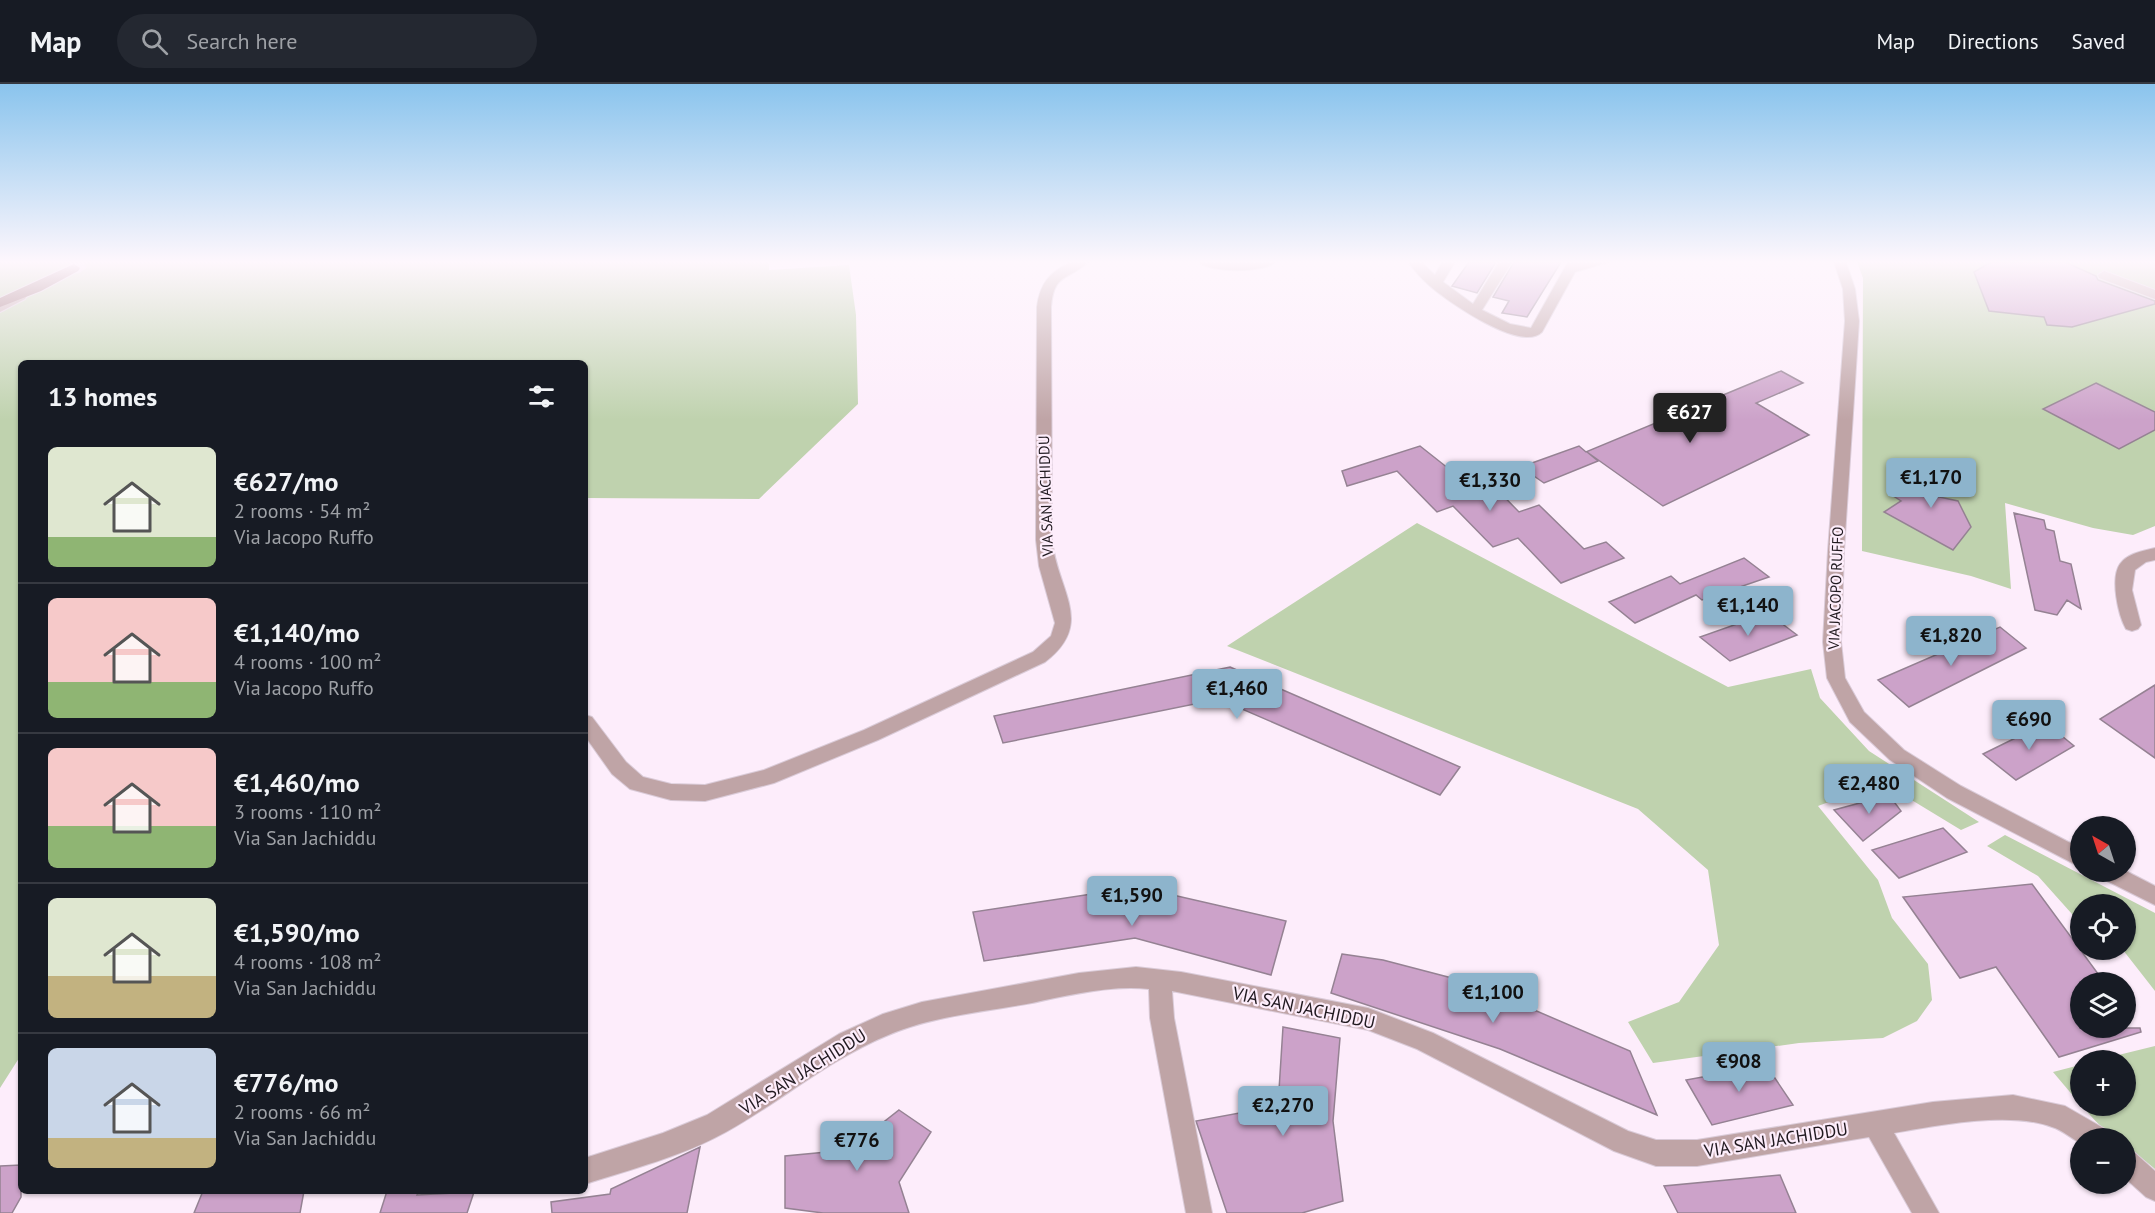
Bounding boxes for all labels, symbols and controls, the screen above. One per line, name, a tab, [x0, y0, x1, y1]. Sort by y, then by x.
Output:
search box	[117, 14, 537, 68]
text: Map	[30, 23, 81, 60]
icon: search	[138, 25, 171, 58]
text: Search here	[186, 27, 297, 55]
text: Map	[1876, 28, 1915, 55]
text: Directions	[1948, 28, 2039, 55]
text: Saved	[2072, 28, 2125, 55]
text: 13 homes	[48, 380, 157, 413]
icon: filters	[525, 380, 558, 413]
pin: €627	[1654, 393, 1726, 444]
text: €627	[1667, 399, 1713, 425]
street label: VIA SAN JACHIDDU	[1034, 435, 1057, 558]
pin: €1,170	[1882, 458, 1980, 509]
pin: €1,330	[1441, 461, 1539, 512]
text: €1,170	[1900, 464, 1962, 490]
text: €627/mo	[234, 465, 338, 498]
text: €1,330	[1459, 467, 1521, 493]
icon: home	[96, 471, 168, 543]
text: 2 rooms · 54 m²	[234, 498, 370, 524]
text: Via Jacopo Ruffo	[234, 524, 374, 550]
street label: VIA JACOPO RUFFO	[1824, 526, 1847, 651]
pin: €1,140	[1699, 586, 1797, 637]
text: €1,140	[1717, 592, 1779, 618]
text: €1,140/mo	[234, 616, 360, 649]
pin: €1,820	[1902, 616, 2000, 667]
icon: home	[96, 622, 168, 694]
text: €1,820	[1920, 622, 1982, 648]
text: 4 rooms · 100 m²	[234, 649, 381, 675]
pin: €1,460	[1188, 669, 1286, 720]
text: Via Jacopo Ruffo	[234, 675, 374, 701]
text: €1,460	[1206, 675, 1268, 701]
pin: €690	[1993, 700, 2065, 751]
text: €690	[2006, 706, 2052, 732]
pin: €2,480	[1820, 764, 1918, 815]
text: €1,460/mo	[234, 766, 360, 799]
text: €2,480	[1838, 770, 1900, 796]
icon: home	[96, 772, 168, 844]
text: 3 rooms · 110 m²	[234, 799, 381, 825]
north arrow	[2070, 816, 2136, 882]
map controls	[2070, 816, 2136, 1194]
text: Via San Jachiddu	[234, 825, 376, 851]
pin: €1,590	[1083, 876, 1181, 927]
text: €1,590	[1101, 882, 1163, 908]
button: locate	[2070, 894, 2136, 960]
text: €1,590/mo	[234, 916, 360, 949]
icon: home	[96, 922, 168, 994]
text: 4 rooms · 108 m²	[234, 949, 381, 975]
button: layers	[2070, 972, 2136, 1038]
pin: €1,100	[1444, 973, 1542, 1024]
text: Via San Jachiddu	[234, 975, 376, 1001]
text: €1,100	[1462, 979, 1524, 1005]
street label: VIA SAN JACHIDDU	[1230, 981, 1378, 1034]
street label: VIA SAN JACHIDDU	[734, 1023, 870, 1120]
pin: €908	[1703, 1042, 1775, 1093]
text: €908	[1716, 1048, 1762, 1074]
button: +	[2070, 1050, 2136, 1116]
text: €776/mo	[234, 1066, 338, 1099]
icon: home	[96, 1072, 168, 1144]
pin: €2,270	[1234, 1086, 1332, 1137]
text: €2,270	[1252, 1092, 1314, 1118]
text: 2 rooms · 66 m²	[234, 1099, 370, 1125]
street label: VIA SAN JACHIDDU	[1701, 1117, 1849, 1162]
pin: €776	[821, 1121, 893, 1172]
text: Via San Jachiddu	[234, 1125, 376, 1151]
text: €776	[834, 1127, 880, 1153]
button: −	[2070, 1128, 2136, 1194]

